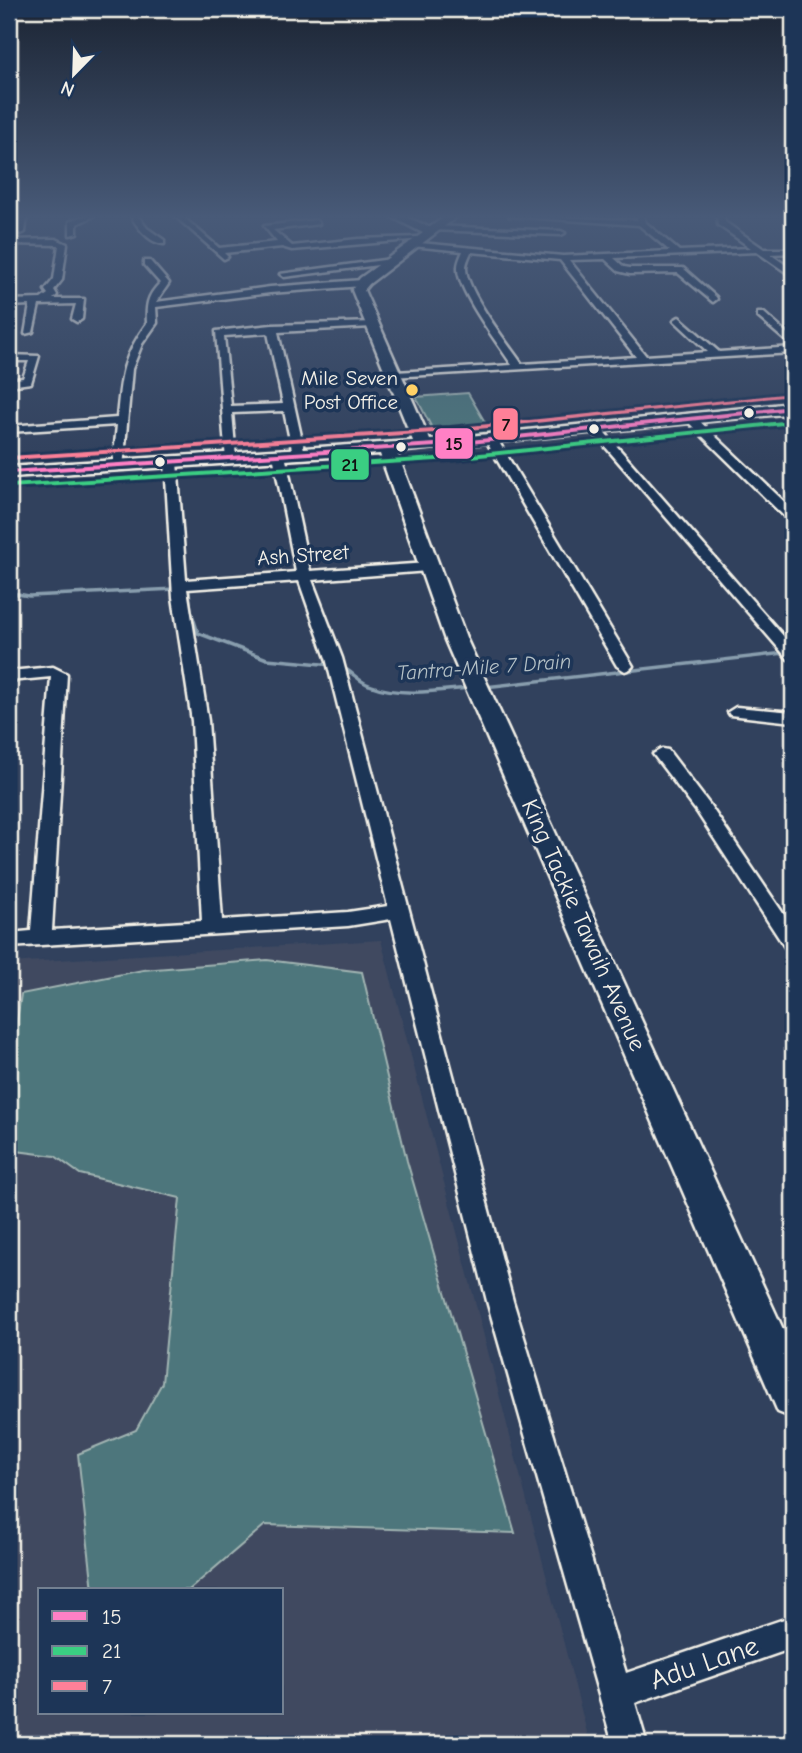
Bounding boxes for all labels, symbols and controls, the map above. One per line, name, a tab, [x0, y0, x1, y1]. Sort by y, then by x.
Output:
north arrow	[38, 38, 108, 108]
text: N	[58, 76, 78, 101]
place label: Mile Seven Post Office	[301, 366, 398, 414]
marker: Mile Seven Post Office	[404, 382, 420, 398]
unlabelled marker	[742, 406, 756, 420]
line badge: 7	[492, 407, 519, 441]
text: 7	[502, 414, 511, 436]
unlabelled marker	[587, 422, 601, 436]
line badge: 15	[434, 427, 474, 460]
text: 15	[445, 433, 463, 455]
unlabelled marker	[394, 440, 408, 454]
line badge: 21	[330, 448, 370, 481]
text: 21	[342, 454, 358, 476]
unlabelled marker	[153, 455, 167, 469]
street label: Ash Street	[256, 540, 351, 570]
water label: Tantra-Mile 7 Drain	[396, 649, 572, 685]
street label: King Tackie Tawaih Avenue	[516, 795, 652, 1055]
legend	[38, 1588, 284, 1714]
text: 15	[102, 1605, 122, 1629]
street label: Adu Lane	[646, 1630, 763, 1696]
text: 21	[102, 1639, 121, 1663]
text: 7	[102, 1675, 112, 1699]

